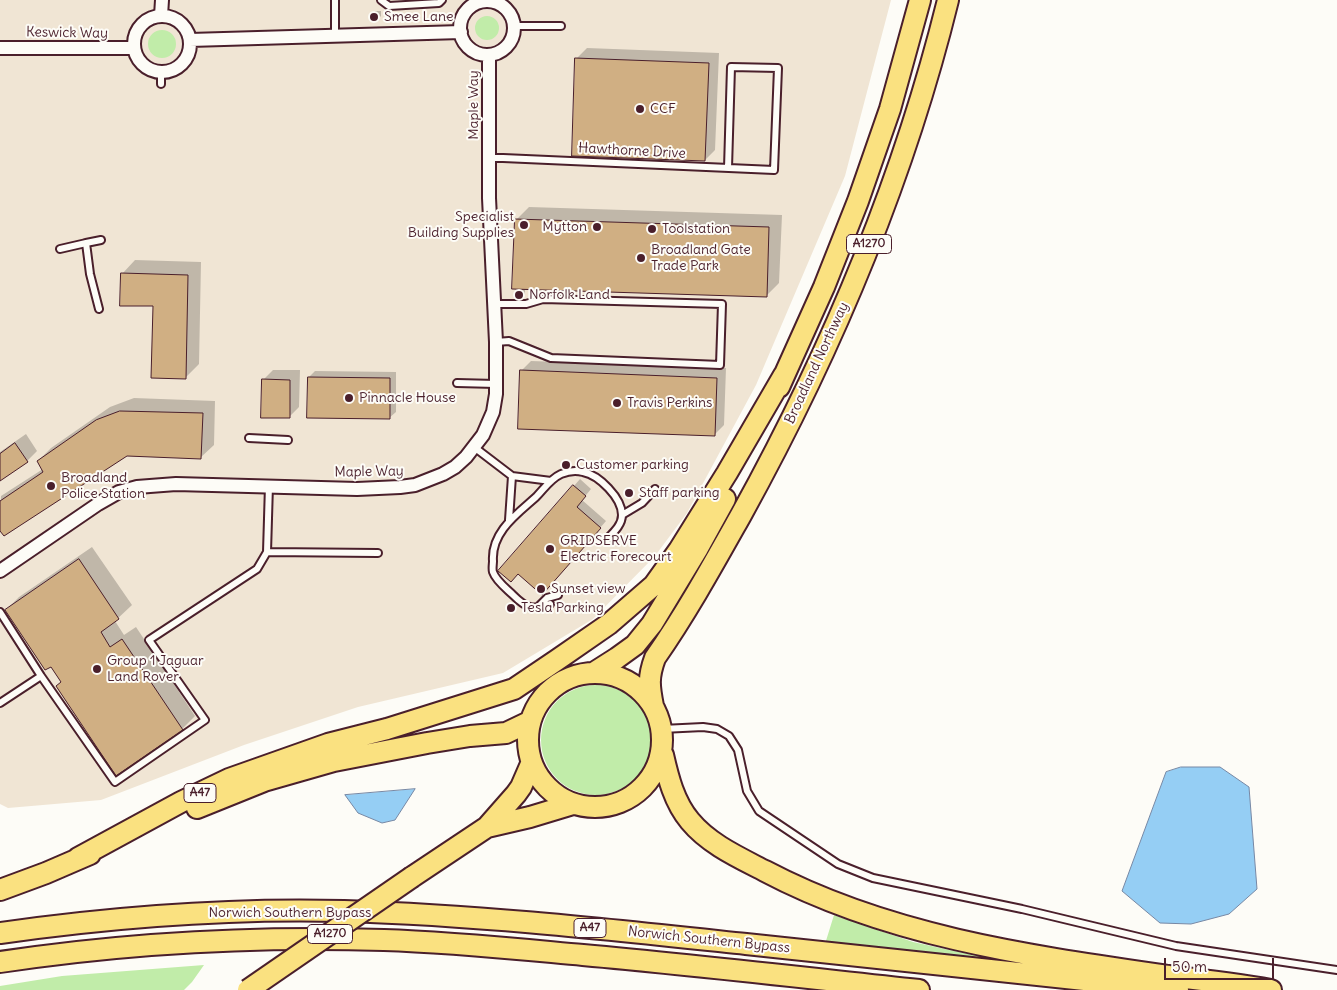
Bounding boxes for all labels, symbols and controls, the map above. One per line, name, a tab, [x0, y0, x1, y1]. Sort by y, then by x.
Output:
place label: Smee Lane	[384, 9, 454, 25]
marker: Smee Lane	[368, 11, 380, 23]
street label: Keswick Way	[26, 24, 108, 42]
street label: Maple Way	[466, 70, 482, 140]
place label: CCF	[650, 101, 676, 117]
marker: CCF	[634, 103, 646, 115]
street label: Hawthorne Drive	[578, 140, 686, 162]
place label: Specialist Building Supplies	[408, 209, 514, 242]
marker: Specialist Building Supplies	[518, 219, 530, 231]
place label: Mytton	[542, 219, 587, 235]
marker: Mytton	[591, 221, 603, 233]
place label: Toolstation	[662, 221, 730, 237]
marker: Toolstation	[646, 223, 658, 235]
road number: A1270	[846, 234, 892, 253]
place label: Broadland Gate Trade Park	[651, 242, 751, 274]
marker: Broadland Gate Trade Park	[635, 252, 647, 264]
place label: Norfolk Land	[529, 287, 610, 303]
marker: Norfolk Land	[513, 289, 525, 301]
street label: Broadland Northway	[781, 299, 853, 427]
place label: Pinnacle House	[359, 390, 456, 406]
marker: Pinnacle House	[343, 392, 355, 404]
place label: Travis Perkins	[627, 395, 712, 411]
marker: Travis Perkins	[611, 397, 623, 409]
place label: Customer parking	[576, 457, 689, 473]
marker: Customer parking	[560, 459, 572, 471]
street label: Maple Way	[334, 463, 404, 481]
place label: Broadland Police Station	[61, 470, 145, 502]
marker: Broadland Police Station	[45, 480, 57, 492]
place label: Staff parking	[639, 485, 720, 501]
marker: Staff parking	[623, 487, 635, 499]
place label: GRIDSERVE Electric Forecourt	[560, 533, 672, 566]
marker: GRIDSERVE Electric Forecourt	[544, 543, 556, 555]
place label: Sunset view	[551, 581, 626, 597]
marker: Sunset view	[535, 583, 547, 595]
place label: Tesla Parking	[521, 600, 604, 616]
marker: Tesla Parking	[505, 602, 517, 614]
place label: Group 1 Jaguar Land Rover	[107, 653, 204, 686]
marker: Group 1 Jaguar Land Rover	[91, 663, 103, 675]
road number: A47	[184, 784, 216, 802]
street label: Norwich Southern Bypass	[209, 905, 371, 921]
road number: A47	[574, 918, 606, 938]
street label: Norwich Southern Bypass	[627, 923, 791, 957]
road number: A1270	[308, 924, 352, 944]
scale bar	[1167, 948, 1277, 980]
text: 50 m	[1172, 957, 1207, 976]

